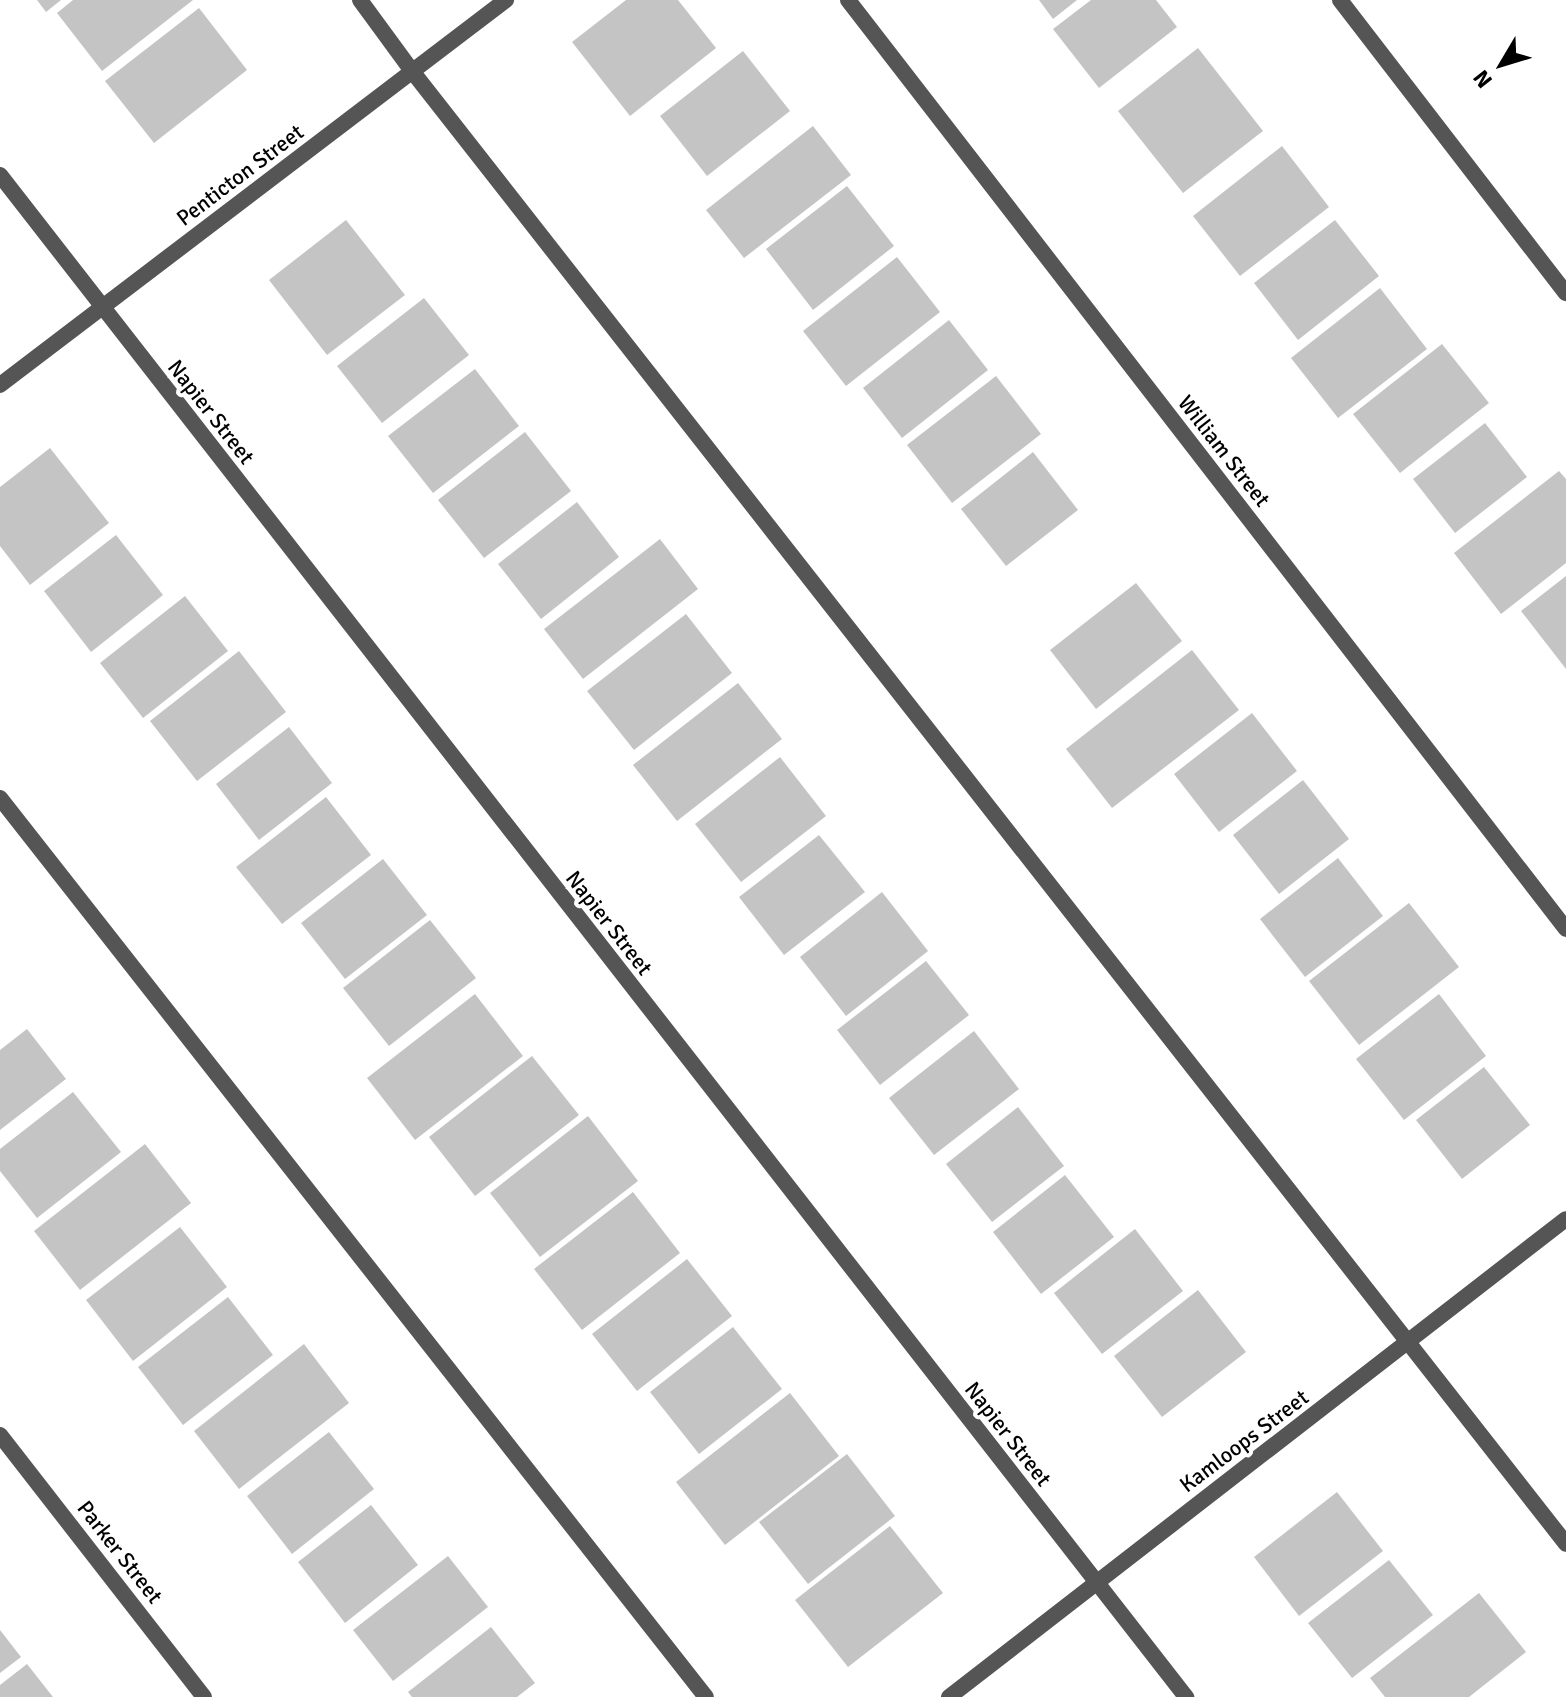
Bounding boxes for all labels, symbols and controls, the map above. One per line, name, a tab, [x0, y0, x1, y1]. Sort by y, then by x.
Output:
north arrow	[1462, 24, 1542, 104]
text: N	[1467, 65, 1498, 93]
street label: Penticton Street	[171, 119, 309, 231]
street label: Napier Street	[162, 355, 260, 469]
street label: William Street	[1172, 390, 1276, 512]
street label: Napier Street	[560, 866, 658, 980]
street label: Napier Street	[959, 1377, 1057, 1491]
street label: Kamloops Street	[1174, 1384, 1314, 1498]
street label: Parker Street	[72, 1495, 168, 1609]

